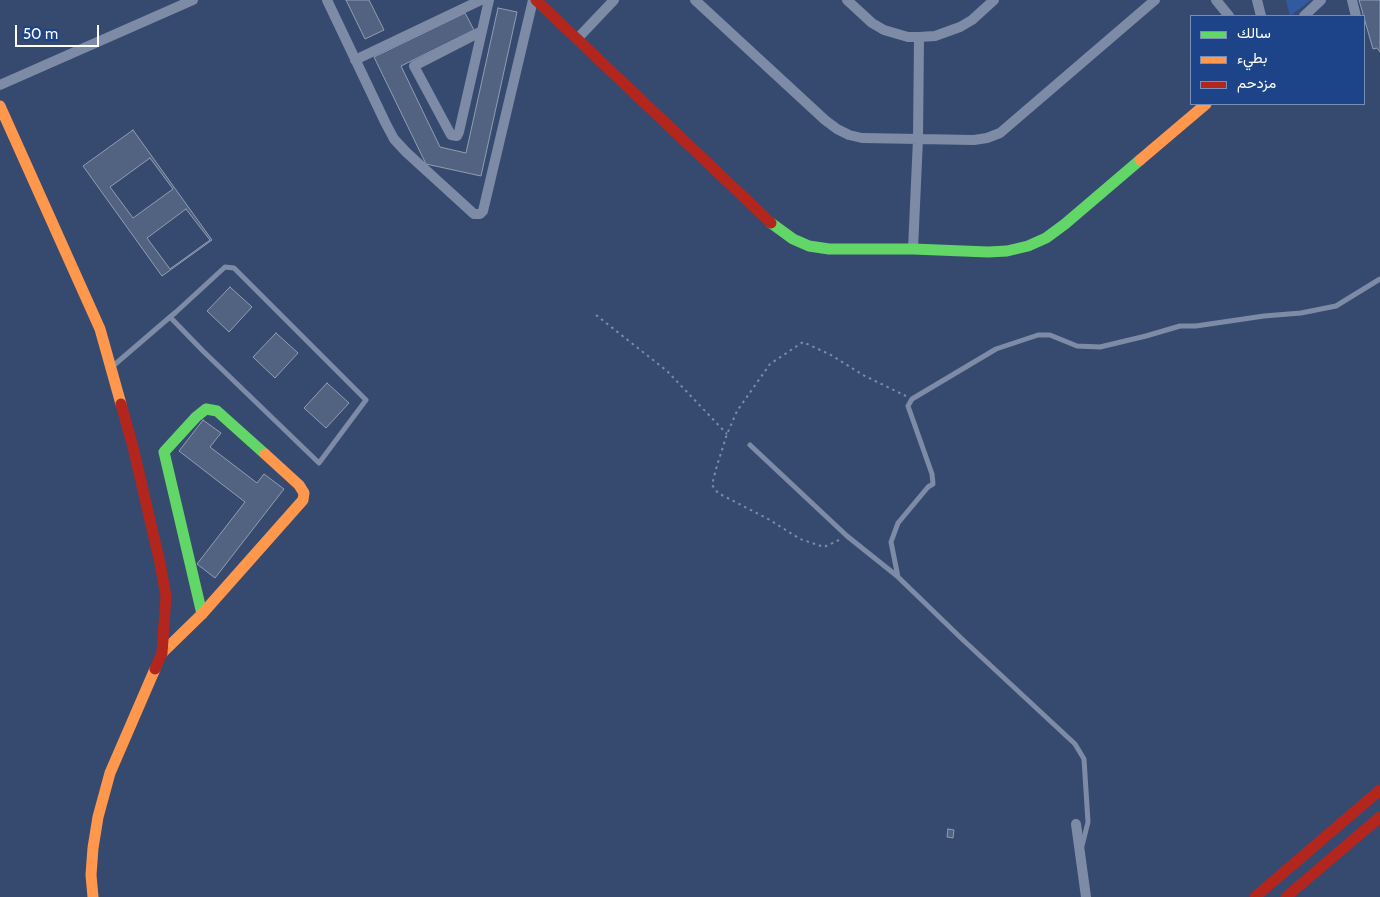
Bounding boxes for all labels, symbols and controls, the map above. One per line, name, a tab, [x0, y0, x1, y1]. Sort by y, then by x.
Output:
scale bar	[18, 15, 101, 47]
legend	[1190, 15, 1365, 105]
text: سالك	[1237, 24, 1271, 42]
text: 50 m	[23, 25, 58, 43]
text: بطيء	[1237, 49, 1267, 67]
text: مزدحم	[1237, 74, 1276, 92]

